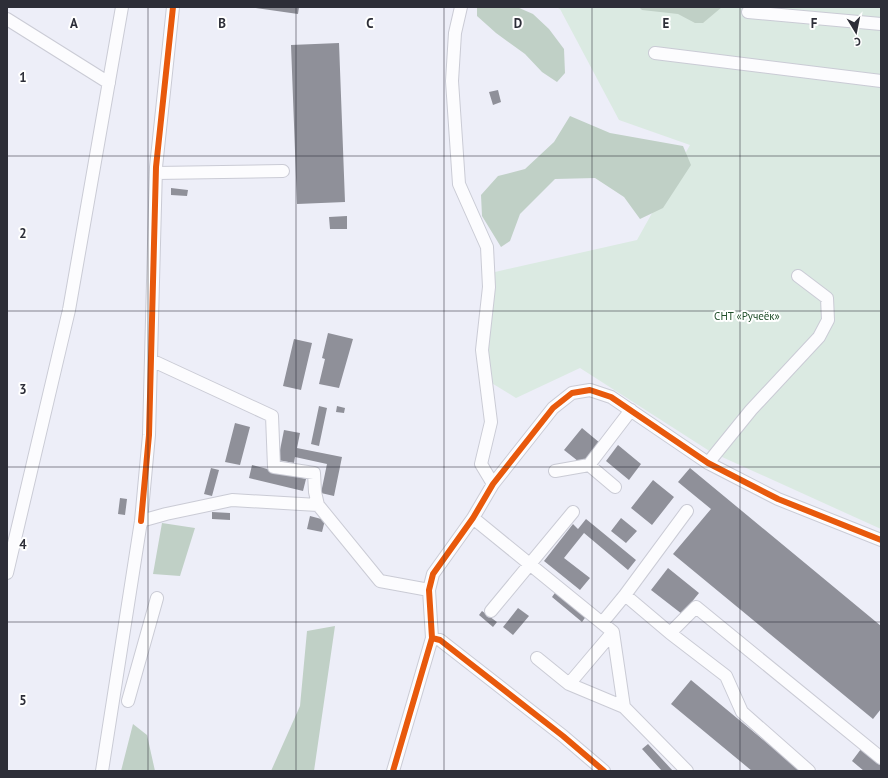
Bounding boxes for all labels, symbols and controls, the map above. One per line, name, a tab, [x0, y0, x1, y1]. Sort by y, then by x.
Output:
north arrow	[836, 12, 876, 52]
text: A	[70, 15, 78, 32]
text: B	[218, 15, 226, 32]
text: C	[366, 15, 374, 32]
text: D	[514, 15, 522, 32]
text: E	[663, 15, 670, 32]
text: F	[811, 15, 818, 32]
text: С	[853, 34, 862, 49]
text: 1	[19, 69, 27, 86]
text: 2	[19, 225, 27, 242]
park label: СНТ «Ручеёк»	[714, 309, 780, 323]
text: 3	[19, 381, 27, 398]
text: 4	[19, 536, 27, 553]
text: 5	[19, 692, 27, 709]

